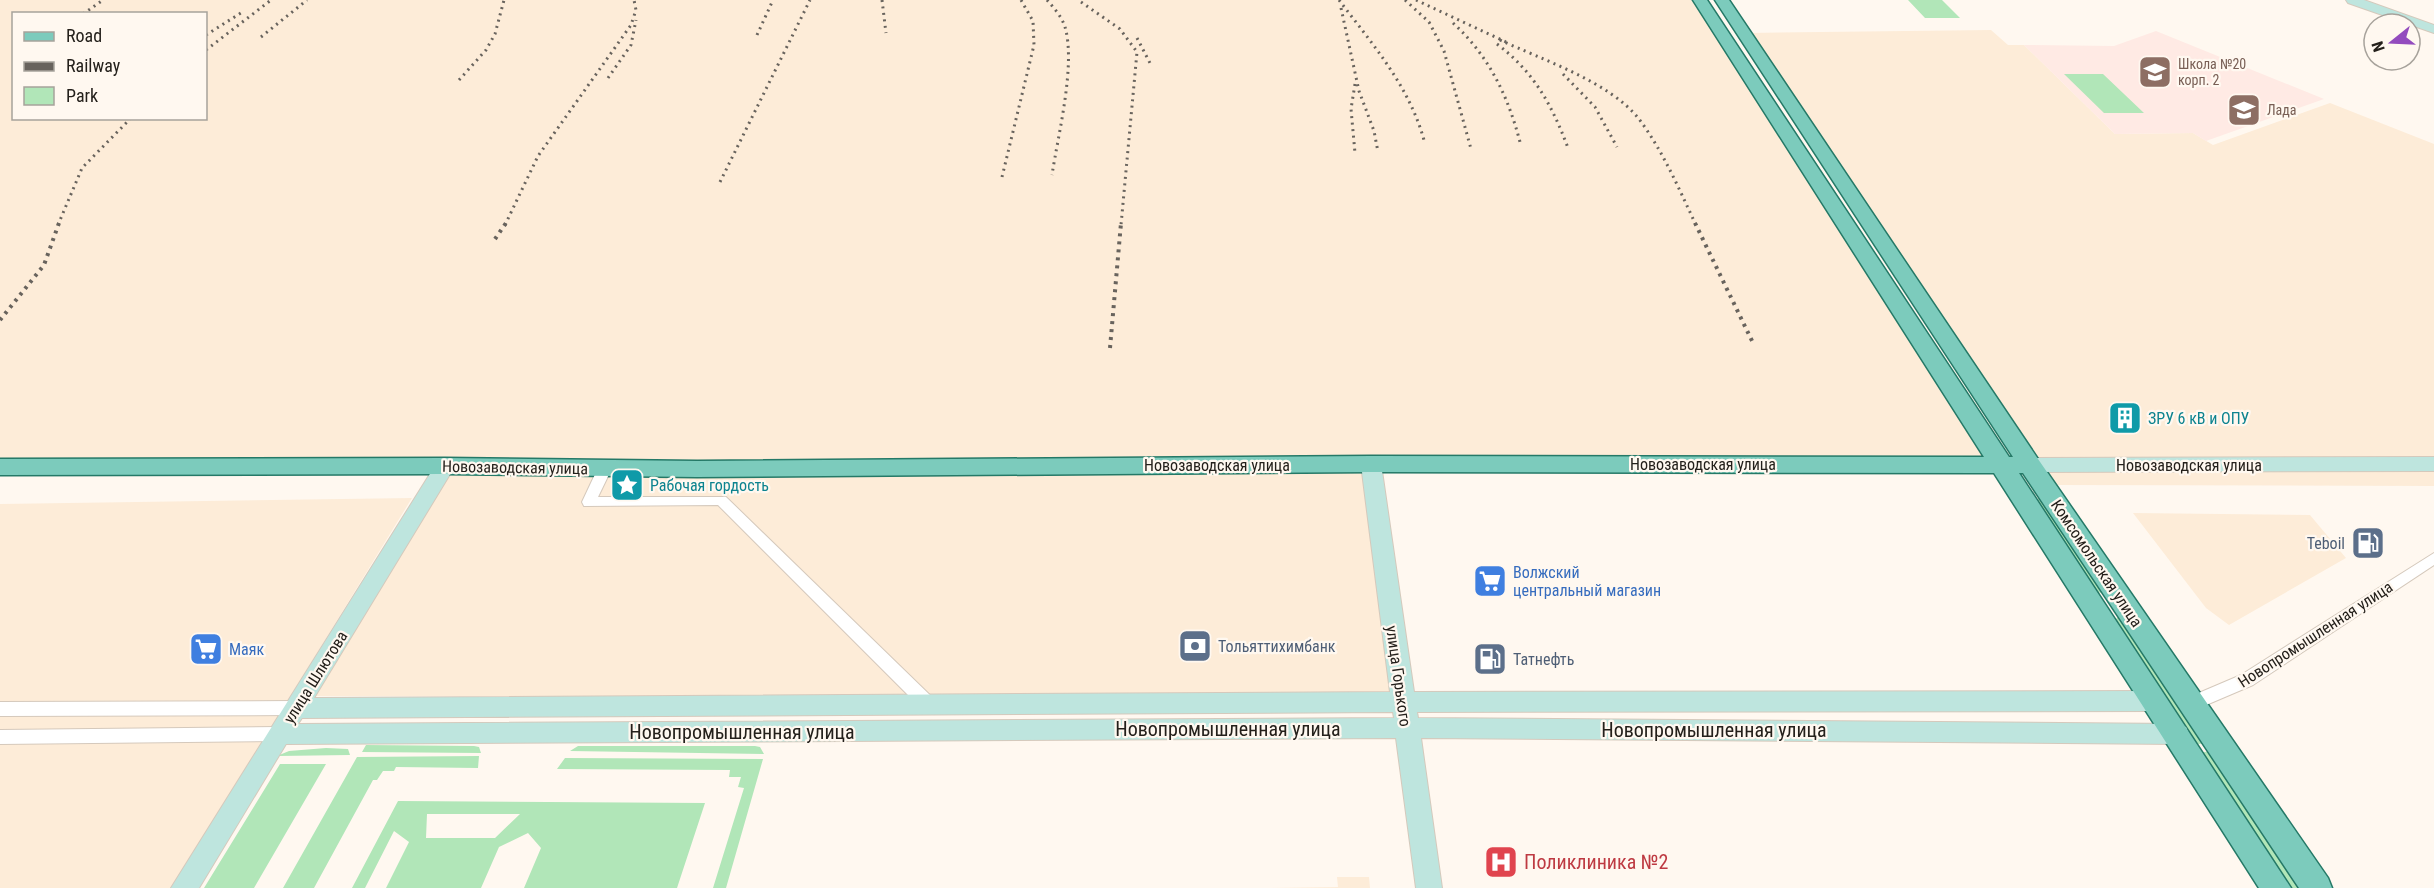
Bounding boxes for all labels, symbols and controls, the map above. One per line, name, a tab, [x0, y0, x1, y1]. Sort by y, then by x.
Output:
legend	[12, 12, 207, 120]
north arrow	[2362, 12, 2422, 72]
text: Road	[66, 25, 102, 46]
text: N	[2368, 39, 2389, 54]
school or university icon: Школа №20 корп. 2	[2137, 54, 2173, 90]
text: Railway	[66, 55, 121, 76]
place label: Школа №20 корп. 2	[2178, 56, 2246, 88]
text: Park	[66, 85, 98, 106]
school or university icon: Лада	[2226, 92, 2262, 128]
place label: Лада	[2267, 102, 2297, 118]
building icon: ЗРУ 6 кВ и ОПУ	[2107, 400, 2143, 436]
place label: ЗРУ 6 кВ и ОПУ	[2148, 409, 2250, 428]
street label: Новозаводская улица	[1630, 455, 1776, 474]
street label: Новозаводская улица	[1144, 456, 1290, 475]
street label: Новозаводская улица	[2116, 456, 2262, 475]
street label: Новозаводская улица	[442, 457, 588, 478]
place icon: Рабочая гордость	[609, 467, 645, 503]
place label: Рабочая гордость	[650, 476, 769, 495]
street label: Комсомольская улица	[2047, 496, 2146, 631]
fuel station icon: Teboil	[2350, 525, 2386, 561]
place label: Teboil	[2307, 534, 2345, 553]
supermarket icon: Волжский центральный магазин	[1472, 563, 1508, 599]
place label: Волжский центральный магазин	[1513, 563, 1661, 600]
street label: Новопромышленная улица	[2234, 577, 2396, 691]
street label: улица Горького	[1382, 624, 1415, 728]
street label: улица Шлютова	[279, 628, 351, 727]
bank icon: Тольяттихимбанк	[1177, 628, 1213, 664]
supermarket icon: Маяк	[188, 631, 224, 667]
place label: Тольяттихимбанк	[1218, 637, 1336, 656]
place label: Маяк	[229, 640, 264, 659]
fuel station icon: Татнефть	[1472, 641, 1508, 677]
place label: Татнефть	[1513, 650, 1574, 669]
street label: Новопромышленная улица	[1115, 717, 1341, 741]
street label: Новопромышленная улица	[1601, 718, 1827, 742]
street label: Новопромышленная улица	[629, 720, 855, 744]
hospital icon: Поликлиника №2	[1483, 844, 1519, 880]
place label: Поликлиника №2	[1524, 850, 1669, 874]

